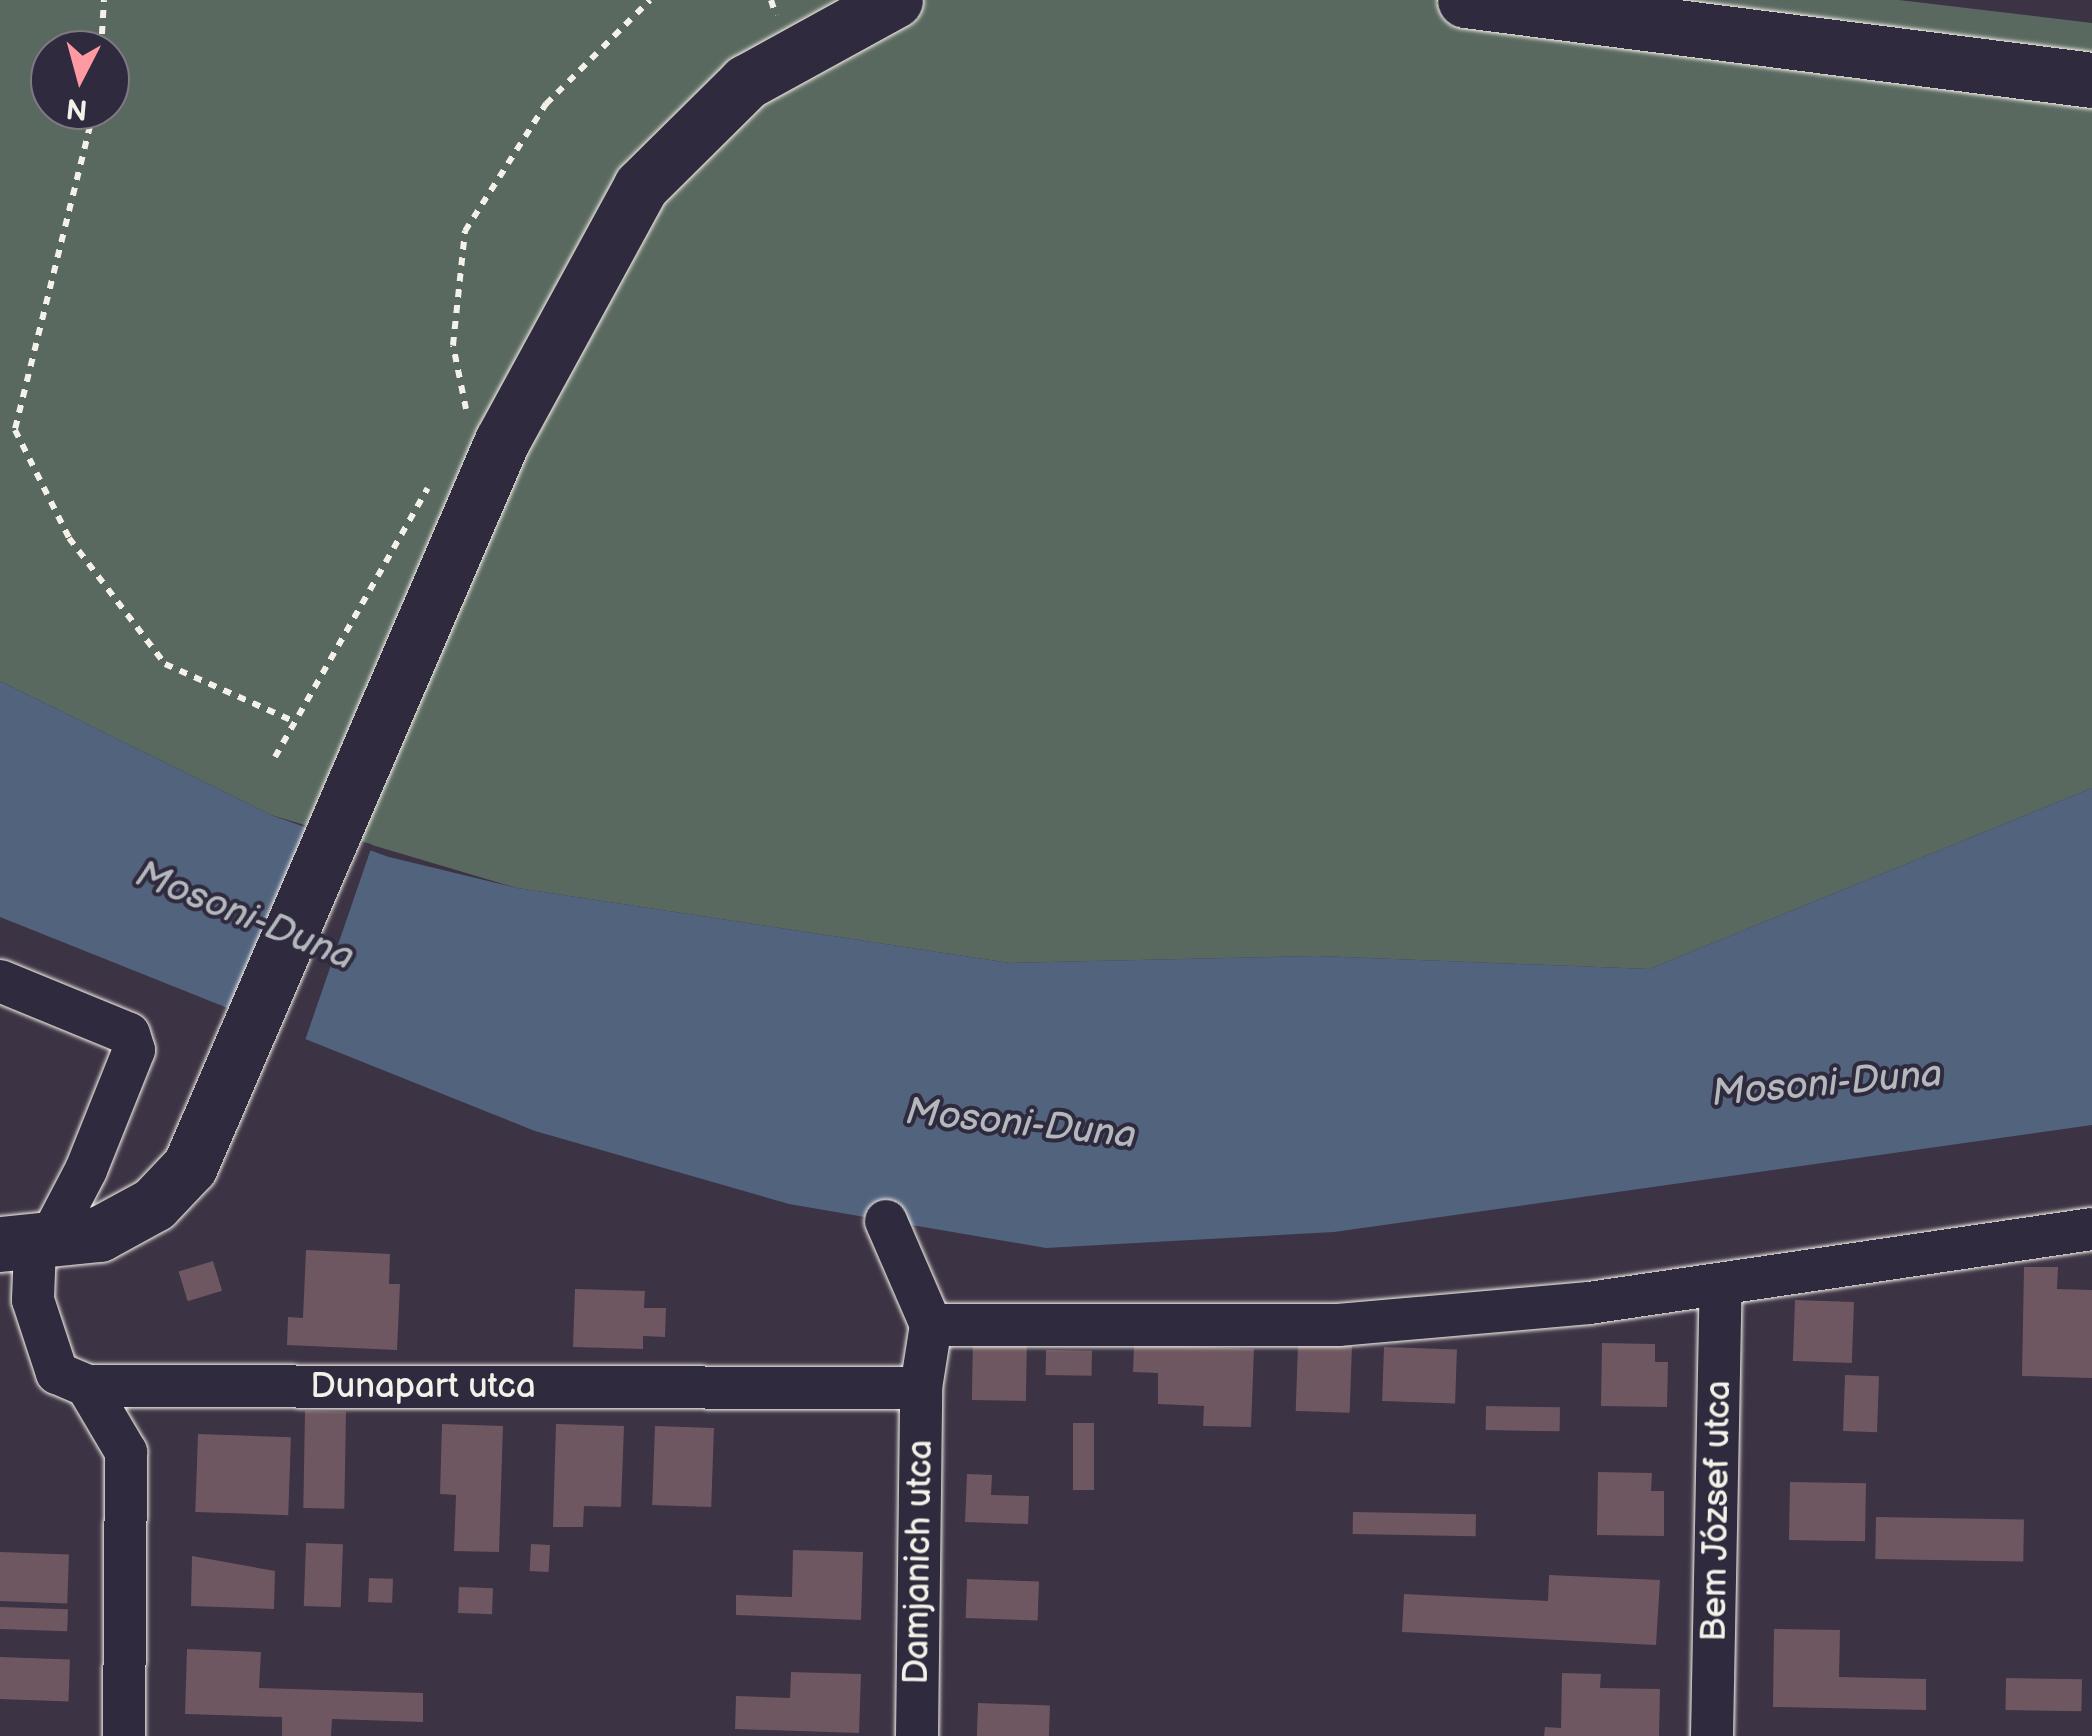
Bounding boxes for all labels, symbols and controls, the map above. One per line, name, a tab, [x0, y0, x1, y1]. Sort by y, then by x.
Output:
north arrow	[30, 30, 130, 130]
text: N	[65, 91, 89, 126]
water label: Mosoni-Duna	[129, 852, 361, 980]
water label: Mosoni-Duna	[1710, 1051, 1944, 1117]
water label: Mosoni-Duna	[904, 1089, 1138, 1159]
street label: Dunapart utca	[310, 1366, 536, 1408]
street label: Bem József utca	[1694, 1379, 1740, 1643]
street label: Damjanich utca	[896, 1439, 942, 1685]

